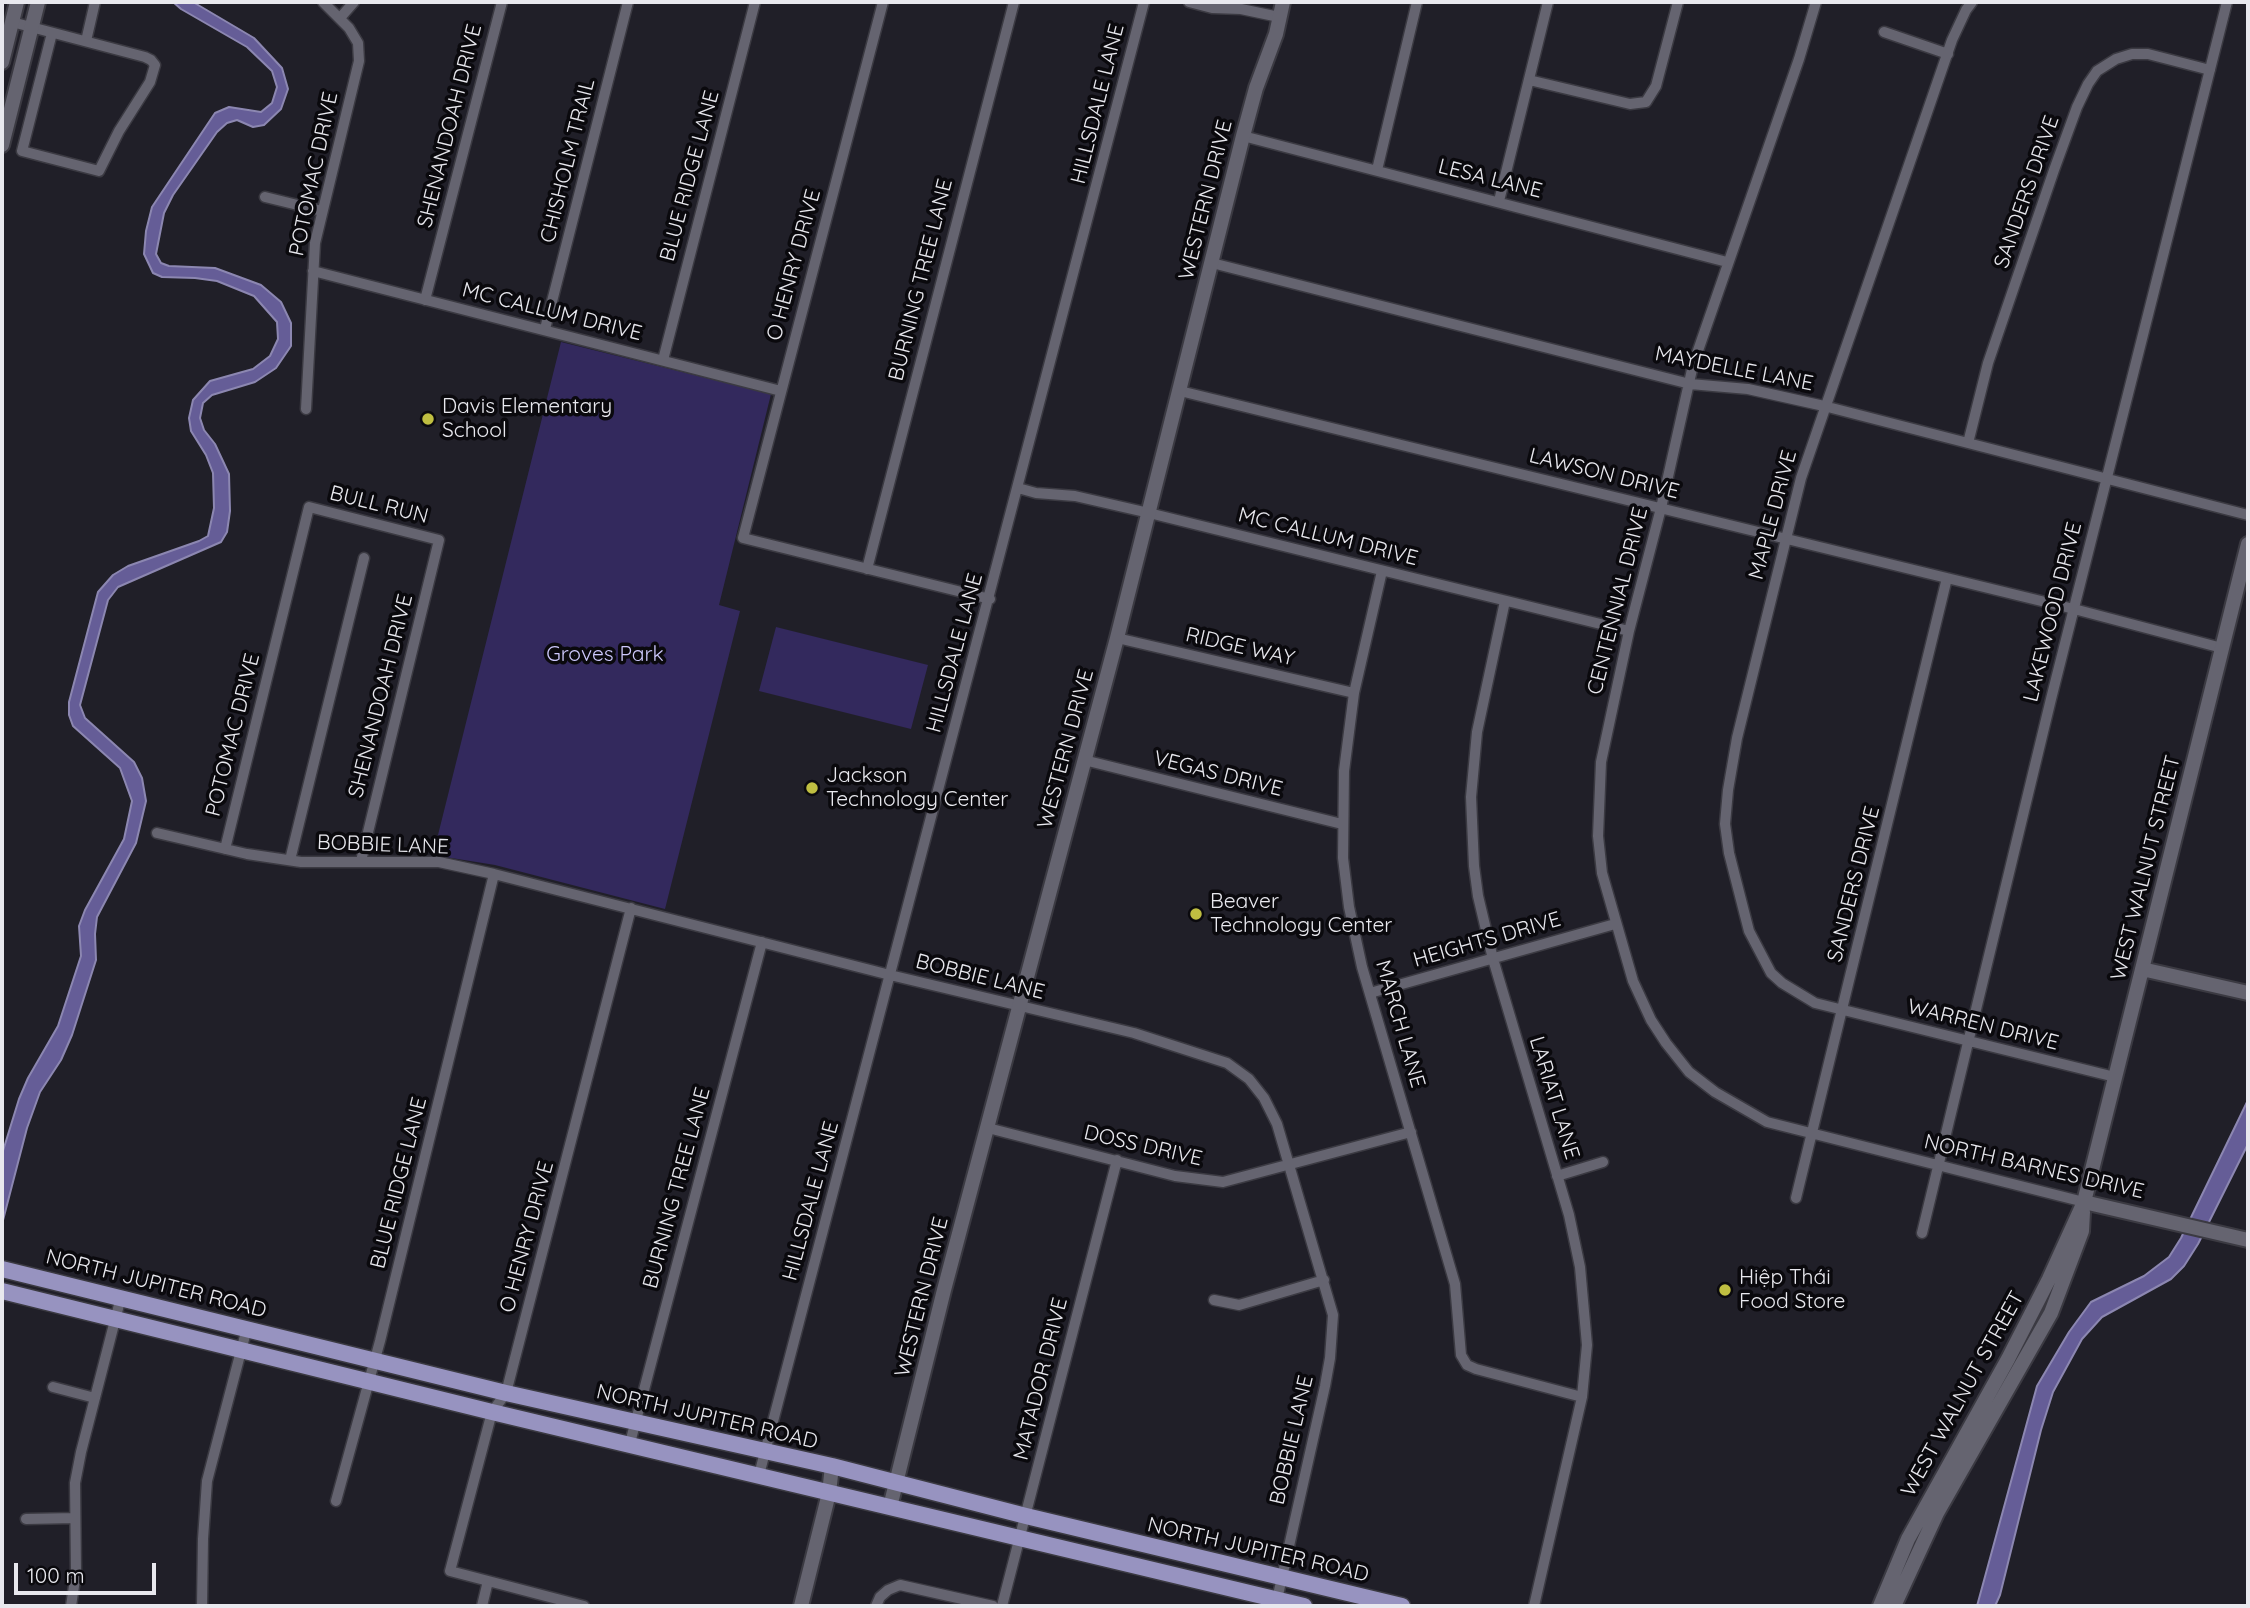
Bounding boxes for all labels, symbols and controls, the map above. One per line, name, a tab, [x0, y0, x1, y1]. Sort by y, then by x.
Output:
street label: HILLSDALE LANE	[1066, 21, 1130, 187]
street label: SHENANDOAH DRIVE	[413, 22, 487, 230]
street label: CHISHOLM TRAIL	[535, 76, 601, 246]
street label: BLUE RIDGE LANE	[655, 88, 725, 264]
street label: POTOMAC DRIVE	[284, 90, 344, 258]
street label: SANDERS DRIVE	[1989, 112, 2065, 272]
street label: WESTERN DRIVE	[1174, 117, 1238, 283]
street label: LESA LANE	[1435, 154, 1545, 204]
street label: BURNING TREE LANE	[884, 176, 958, 384]
street label: O HENRY DRIVE	[762, 187, 826, 343]
street label: MC CALLUM DRIVE	[459, 277, 645, 347]
street label: MAYDELLE LANE	[1653, 341, 1815, 397]
place label: Davis Elementary School	[442, 394, 612, 444]
marker: Davis Elementary School	[420, 411, 436, 427]
street label: LAWSON DRIVE	[1526, 443, 1682, 505]
street label: MAPLE DRIVE	[1744, 448, 1802, 582]
street label: BULL RUN	[327, 481, 431, 529]
street label: MC CALLUM DRIVE	[1235, 502, 1421, 572]
street label: CENTENNIAL DRIVE	[1583, 505, 1653, 697]
street label: LAKEWOOD DRIVE	[2018, 520, 2088, 704]
street label: HILLSDALE LANE	[922, 571, 988, 735]
street label: SHENANDOAH DRIVE	[344, 592, 418, 800]
street label: RIDGE WAY	[1183, 622, 1297, 672]
park label: Groves Park	[546, 642, 664, 668]
street label: POTOMAC DRIVE	[201, 651, 265, 819]
street label: WESTERN DRIVE	[1033, 667, 1099, 831]
street label: VEGAS DRIVE	[1151, 746, 1285, 802]
street label: WEST WALNUT STREET	[2106, 753, 2186, 983]
place label: Jackson Technology Center	[826, 763, 1008, 813]
marker: Jackson Technology Center	[804, 780, 820, 796]
street label: SANDERS DRIVE	[1822, 804, 1886, 964]
street label: BOBBIE LANE	[317, 830, 449, 860]
place label: Beaver Technology Center	[1210, 889, 1392, 939]
marker: Beaver Technology Center	[1188, 906, 1204, 922]
street label: HEIGHTS DRIVE	[1410, 907, 1564, 973]
street label: BOBBIE LANE	[913, 949, 1047, 1005]
street label: MARCH LANE	[1370, 957, 1430, 1091]
street label: WARREN DRIVE	[1905, 994, 2061, 1056]
street label: LARIAT LANE	[1523, 1034, 1585, 1162]
street label: BURNING TREE LANE	[638, 1085, 716, 1291]
street label: BLUE RIDGE LANE	[366, 1095, 432, 1271]
street label: HILLSDALE LANE	[778, 1119, 844, 1283]
street label: DOSS DRIVE	[1081, 1120, 1205, 1172]
street label: NORTH BARNES DRIVE	[1922, 1129, 2146, 1205]
street label: O HENRY DRIVE	[495, 1159, 559, 1315]
street label: WESTERN DRIVE	[890, 1214, 954, 1380]
street label: NORTH JUPITER ROAD	[43, 1244, 269, 1324]
place label: Hiệp Thái Food Store	[1739, 1265, 1845, 1315]
marker: Hiệp Thái Food Store	[1717, 1282, 1733, 1298]
street label: WEST WALNUT STREET	[1896, 1287, 2030, 1501]
street label: MATADOR DRIVE	[1009, 1295, 1073, 1463]
street label: BOBBIE LANE	[1265, 1373, 1319, 1507]
street label: NORTH JUPITER ROAD	[594, 1379, 820, 1455]
street label: NORTH JUPITER ROAD	[1145, 1512, 1371, 1588]
scale bar	[18, 1548, 159, 1592]
text: 100 m	[27, 1562, 85, 1588]

